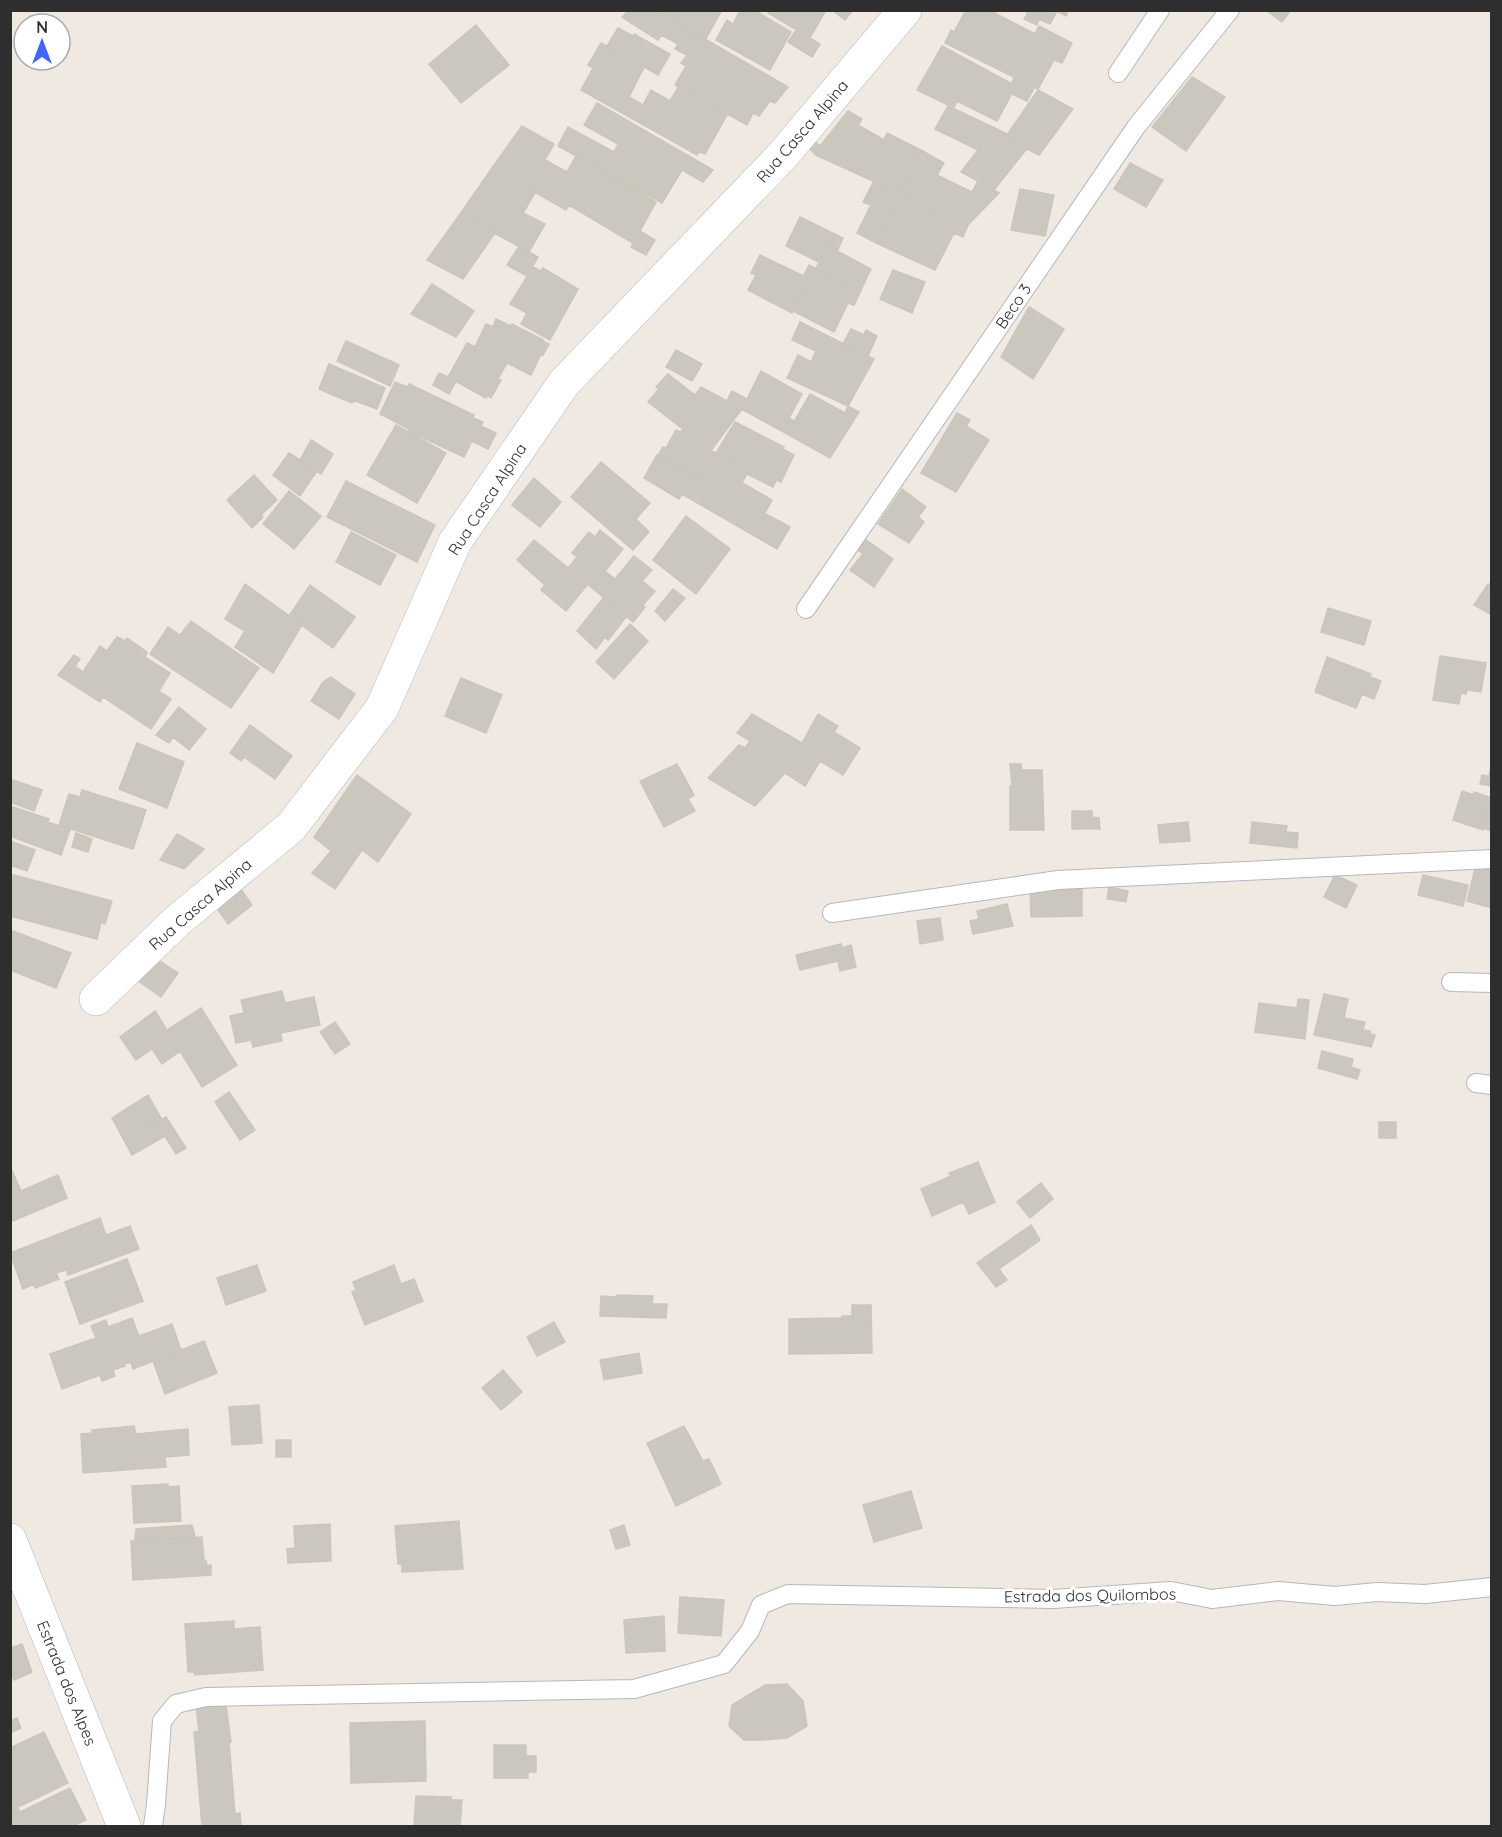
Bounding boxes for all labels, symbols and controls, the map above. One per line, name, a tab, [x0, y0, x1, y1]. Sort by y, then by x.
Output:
north arrow	[12, 12, 72, 72]
text: N	[36, 17, 48, 37]
street label: Rua Casca Alpina	[752, 75, 852, 187]
street label: Beco 3	[991, 280, 1035, 332]
street label: Rua Casca Alpina	[443, 439, 531, 559]
street label: Rua Casca Alpina	[144, 854, 256, 954]
street label: Estrada dos Quilombos	[1004, 1583, 1176, 1607]
street label: Estrada dos Alpes	[33, 1618, 101, 1748]

